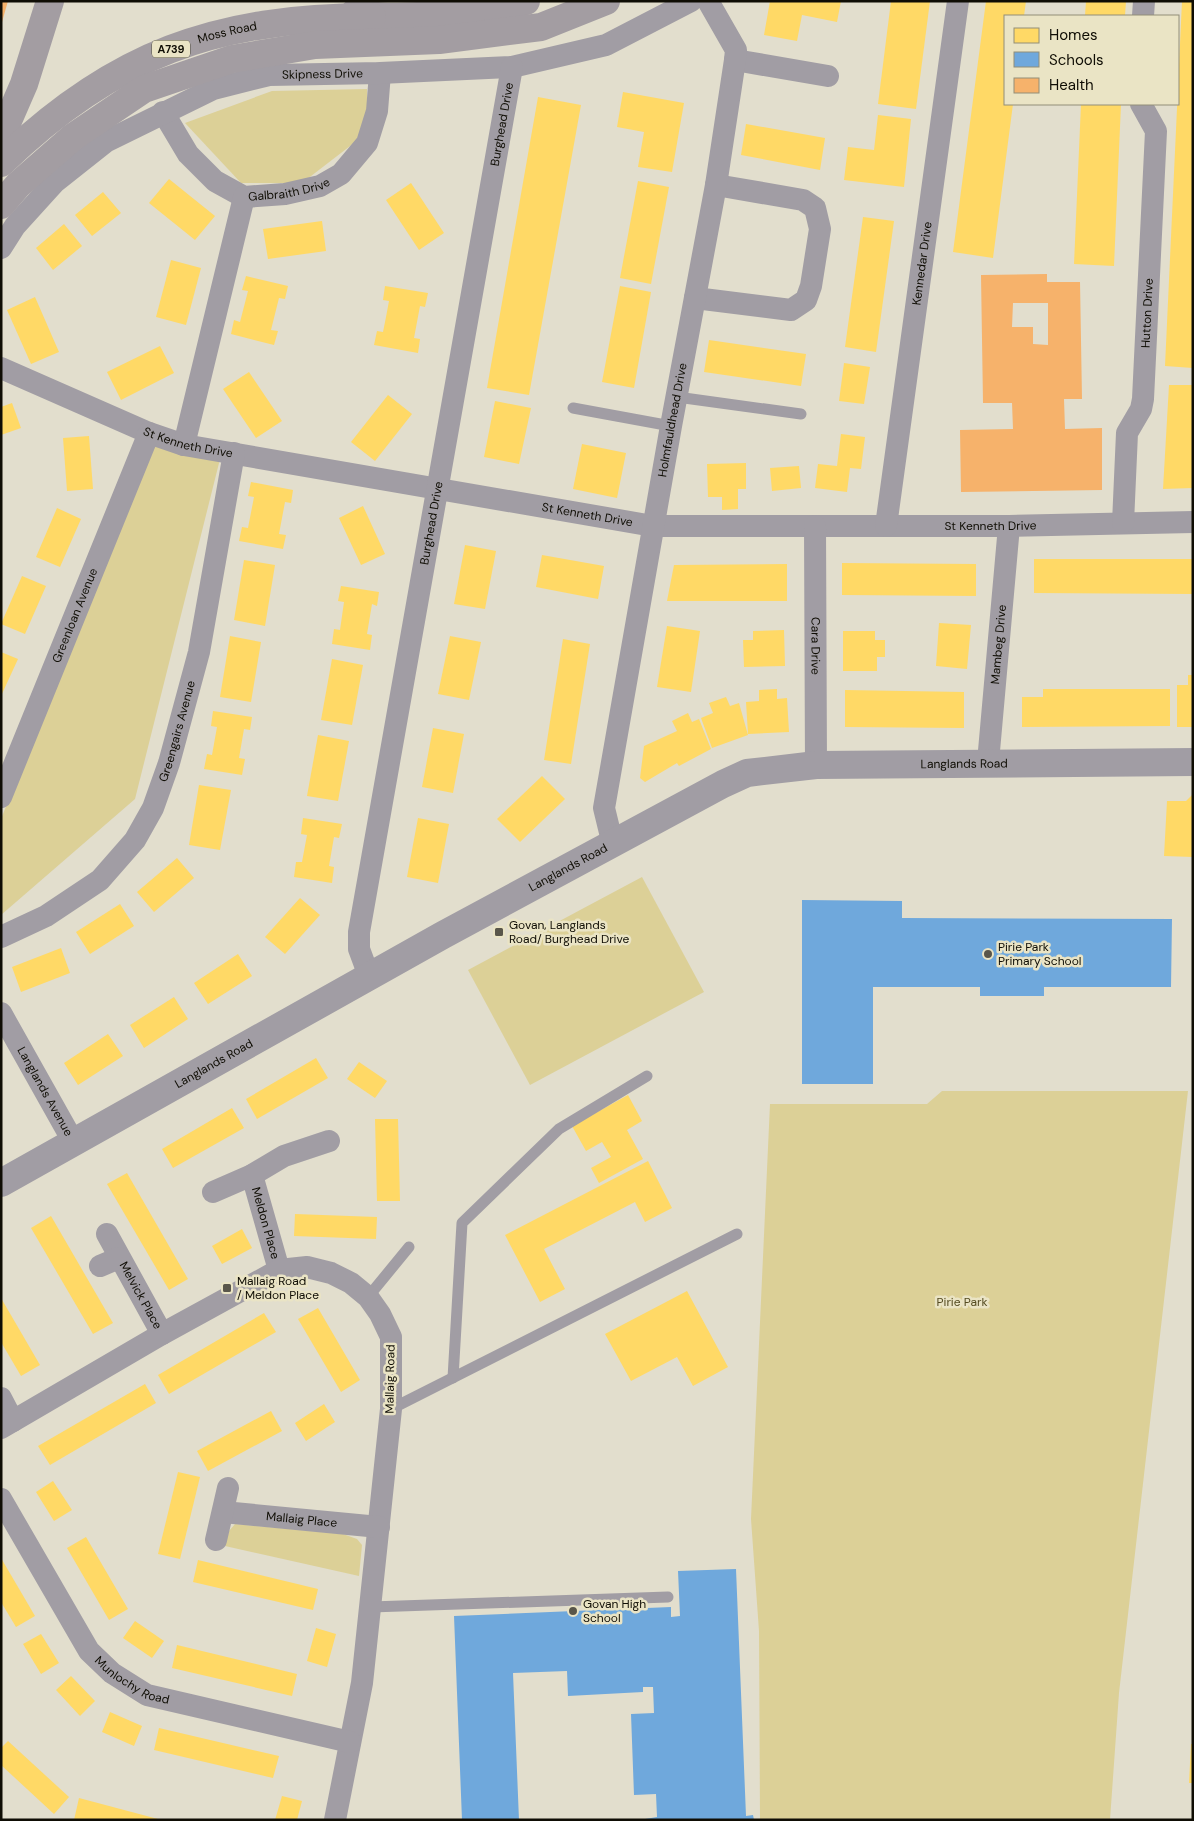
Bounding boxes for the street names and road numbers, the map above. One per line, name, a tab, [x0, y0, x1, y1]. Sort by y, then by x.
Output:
street label: Moss Road	[196, 18, 258, 47]
road number: A739	[152, 41, 190, 58]
street label: Skipness Drive	[282, 65, 363, 83]
street label: Burghead Drive	[487, 81, 517, 167]
street label: Galbraith Drive	[248, 174, 333, 205]
street label: Kennedar Drive	[908, 220, 936, 306]
street label: Hutton Drive	[1137, 278, 1157, 349]
street label: Holmfauldhead Drive	[654, 362, 691, 478]
street label: St Kenneth Drive	[141, 423, 234, 461]
street label: Burghead Drive	[416, 480, 447, 566]
street label: St Kenneth Drive	[541, 499, 634, 530]
street label: St Kenneth Drive	[944, 517, 1037, 534]
street label: Greenloan Avenue	[48, 565, 101, 665]
street label: Mambeg Drive	[987, 604, 1010, 685]
street label: Cara Drive	[807, 617, 824, 675]
street label: Greengairs Avenue	[155, 679, 199, 784]
street label: Langlands Road	[920, 755, 1008, 772]
street label: Langlands Road	[526, 840, 610, 895]
street label: Langlands Road	[172, 1035, 256, 1092]
street label: Langlands Avenue	[14, 1044, 77, 1139]
street label: Meldon Place	[248, 1185, 284, 1261]
street label: Melvick Place	[116, 1259, 166, 1332]
street label: Mallaig Road	[381, 1344, 399, 1414]
street label: Mallaig Place	[265, 1508, 338, 1531]
street label: Munlochy Road	[91, 1653, 171, 1708]

